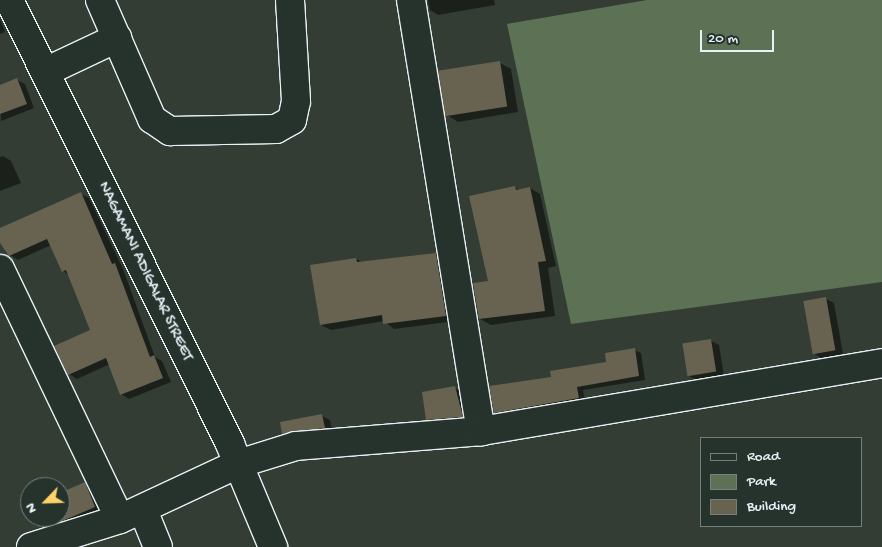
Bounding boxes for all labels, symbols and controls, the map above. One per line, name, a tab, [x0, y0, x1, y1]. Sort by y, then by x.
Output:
scale bar	[702, 20, 776, 52]
text: 20 m	[708, 30, 738, 48]
street label: NAGAMANI ADIGALAR STREET	[92, 179, 196, 365]
legend	[700, 437, 862, 527]
text: Road	[747, 448, 780, 466]
text: Park	[747, 473, 776, 491]
north arrow	[20, 477, 70, 527]
text: Building	[747, 498, 796, 516]
text: N	[22, 500, 41, 516]

